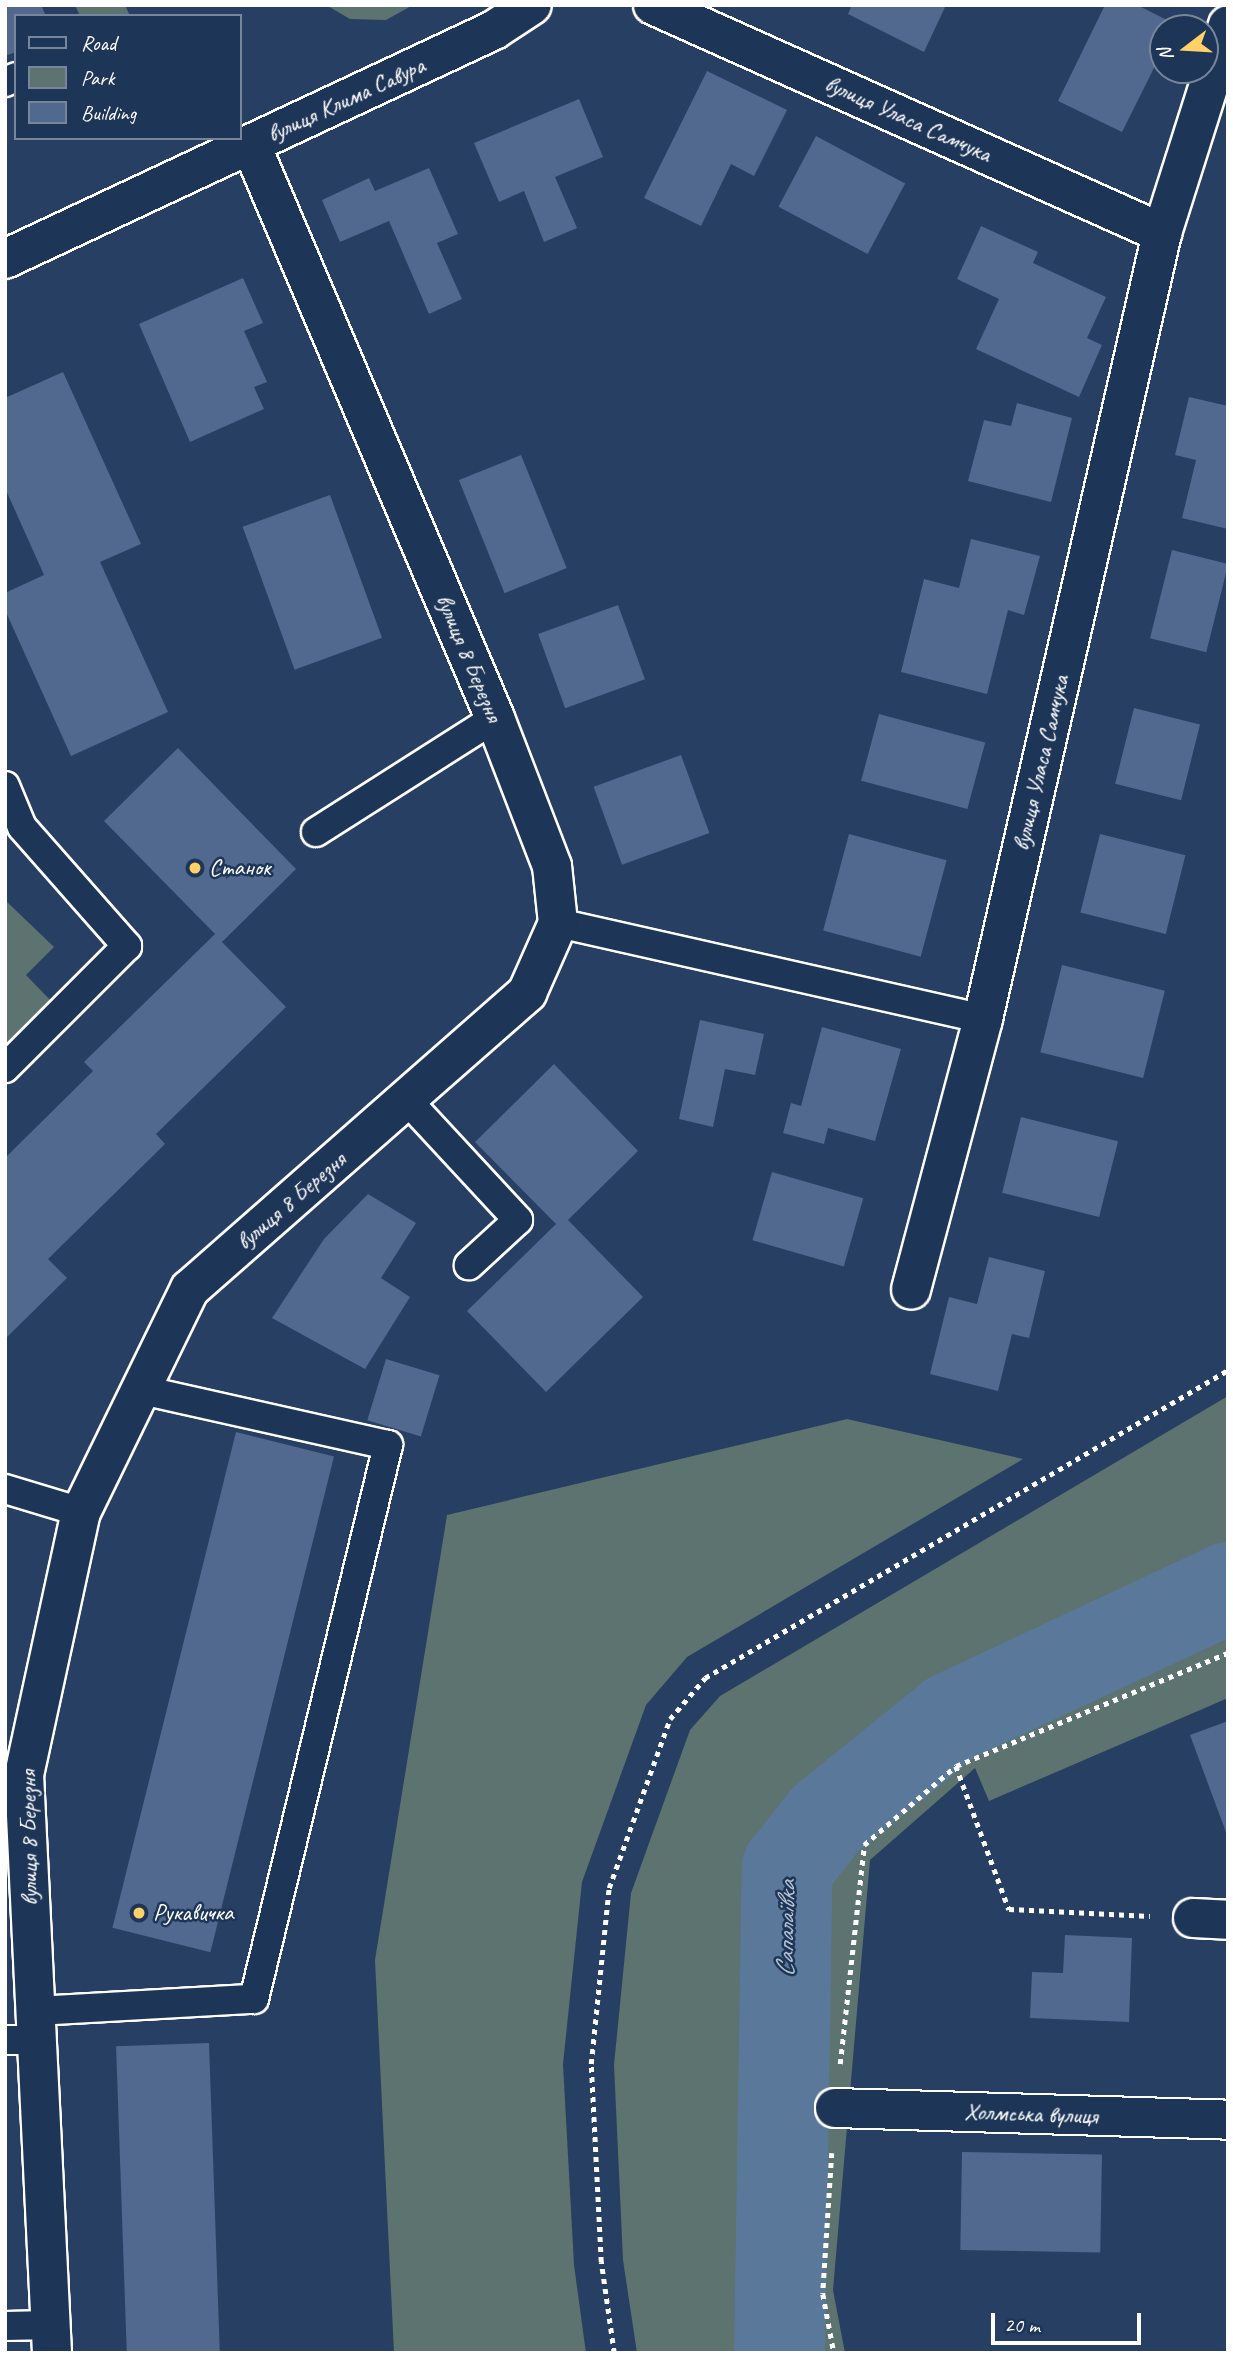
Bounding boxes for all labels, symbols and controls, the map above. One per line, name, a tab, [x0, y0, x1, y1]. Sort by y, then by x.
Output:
legend	[14, 14, 242, 140]
north arrow	[1149, 14, 1219, 84]
text: Road	[81, 30, 116, 56]
text: N	[1153, 45, 1179, 64]
street label: вулиця Клима Савура	[262, 51, 430, 149]
text: Park	[81, 65, 114, 91]
street label: вулиця Уласа Самчука	[819, 69, 997, 169]
text: Building	[81, 100, 136, 126]
street label: вулиця 8 Березня	[429, 590, 509, 726]
street label: вулиця Уласа Самчука	[1007, 672, 1075, 854]
place label: Станок	[209, 854, 271, 882]
marker: Станок	[187, 860, 203, 876]
street label: вулиця 8 Березня	[230, 1146, 352, 1256]
street label: вулиця 8 Березня	[13, 1770, 45, 1906]
water label: Сапалаївка	[770, 1881, 802, 1977]
place label: Рукавичка	[153, 1899, 234, 1927]
marker: Рукавичка	[131, 1905, 147, 1921]
street label: Холмська вулиця	[963, 2097, 1099, 2131]
scale bar	[995, 2298, 1146, 2342]
text: 20 m	[1004, 2312, 1040, 2338]

